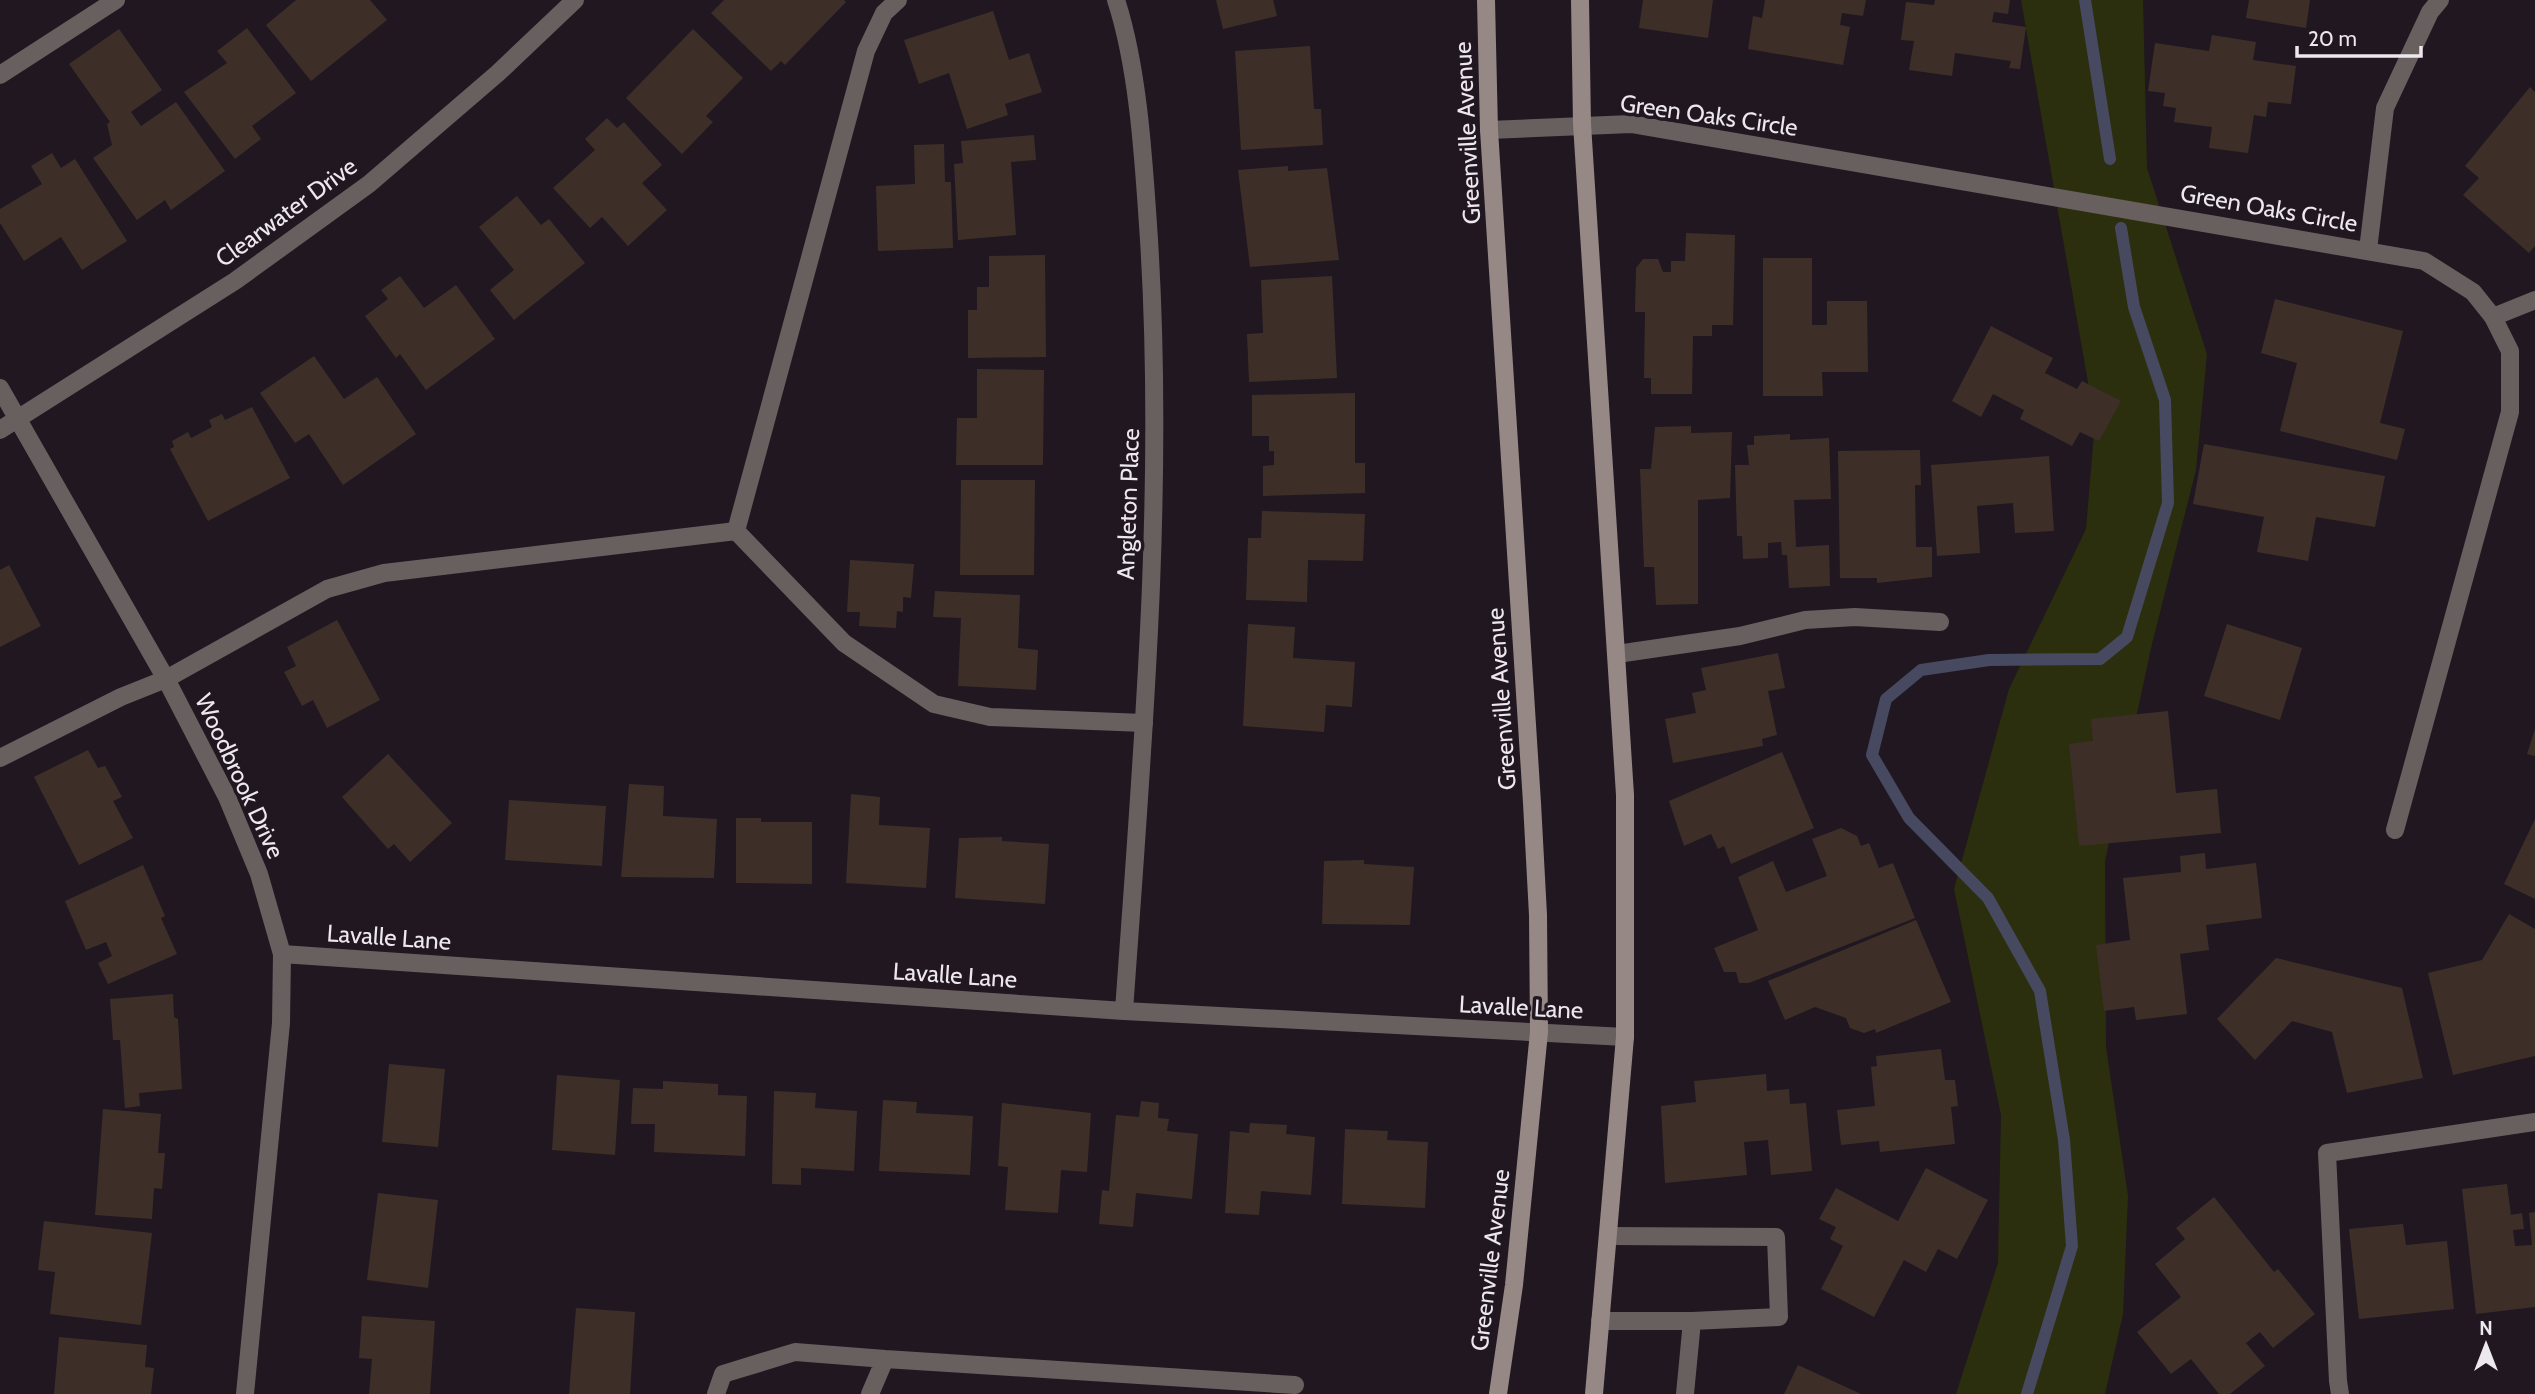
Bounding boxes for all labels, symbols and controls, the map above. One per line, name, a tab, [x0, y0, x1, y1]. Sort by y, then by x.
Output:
scale bar	[2297, 14, 2421, 58]
text: 20 m	[2308, 26, 2357, 51]
street label: Greenville Avenue	[1448, 41, 1486, 225]
street label: Green Oaks Circle	[1618, 88, 1800, 142]
street label: Clearwater Drive	[210, 151, 362, 273]
street label: Green Oaks Circle	[2178, 178, 2360, 238]
street label: Angleton Place	[1111, 428, 1145, 580]
street label: Greenville Avenue	[1480, 607, 1522, 791]
street label: Woodbrook Drive	[189, 689, 291, 863]
street label: Lavalle Lane	[326, 918, 452, 956]
street label: Lavalle Lane	[892, 956, 1018, 994]
street label: Lavalle Lane	[1458, 989, 1584, 1025]
street label: Greenville Avenue	[1464, 1167, 1516, 1353]
north arrow	[2451, 1310, 2521, 1380]
text: N	[2479, 1317, 2493, 1340]

